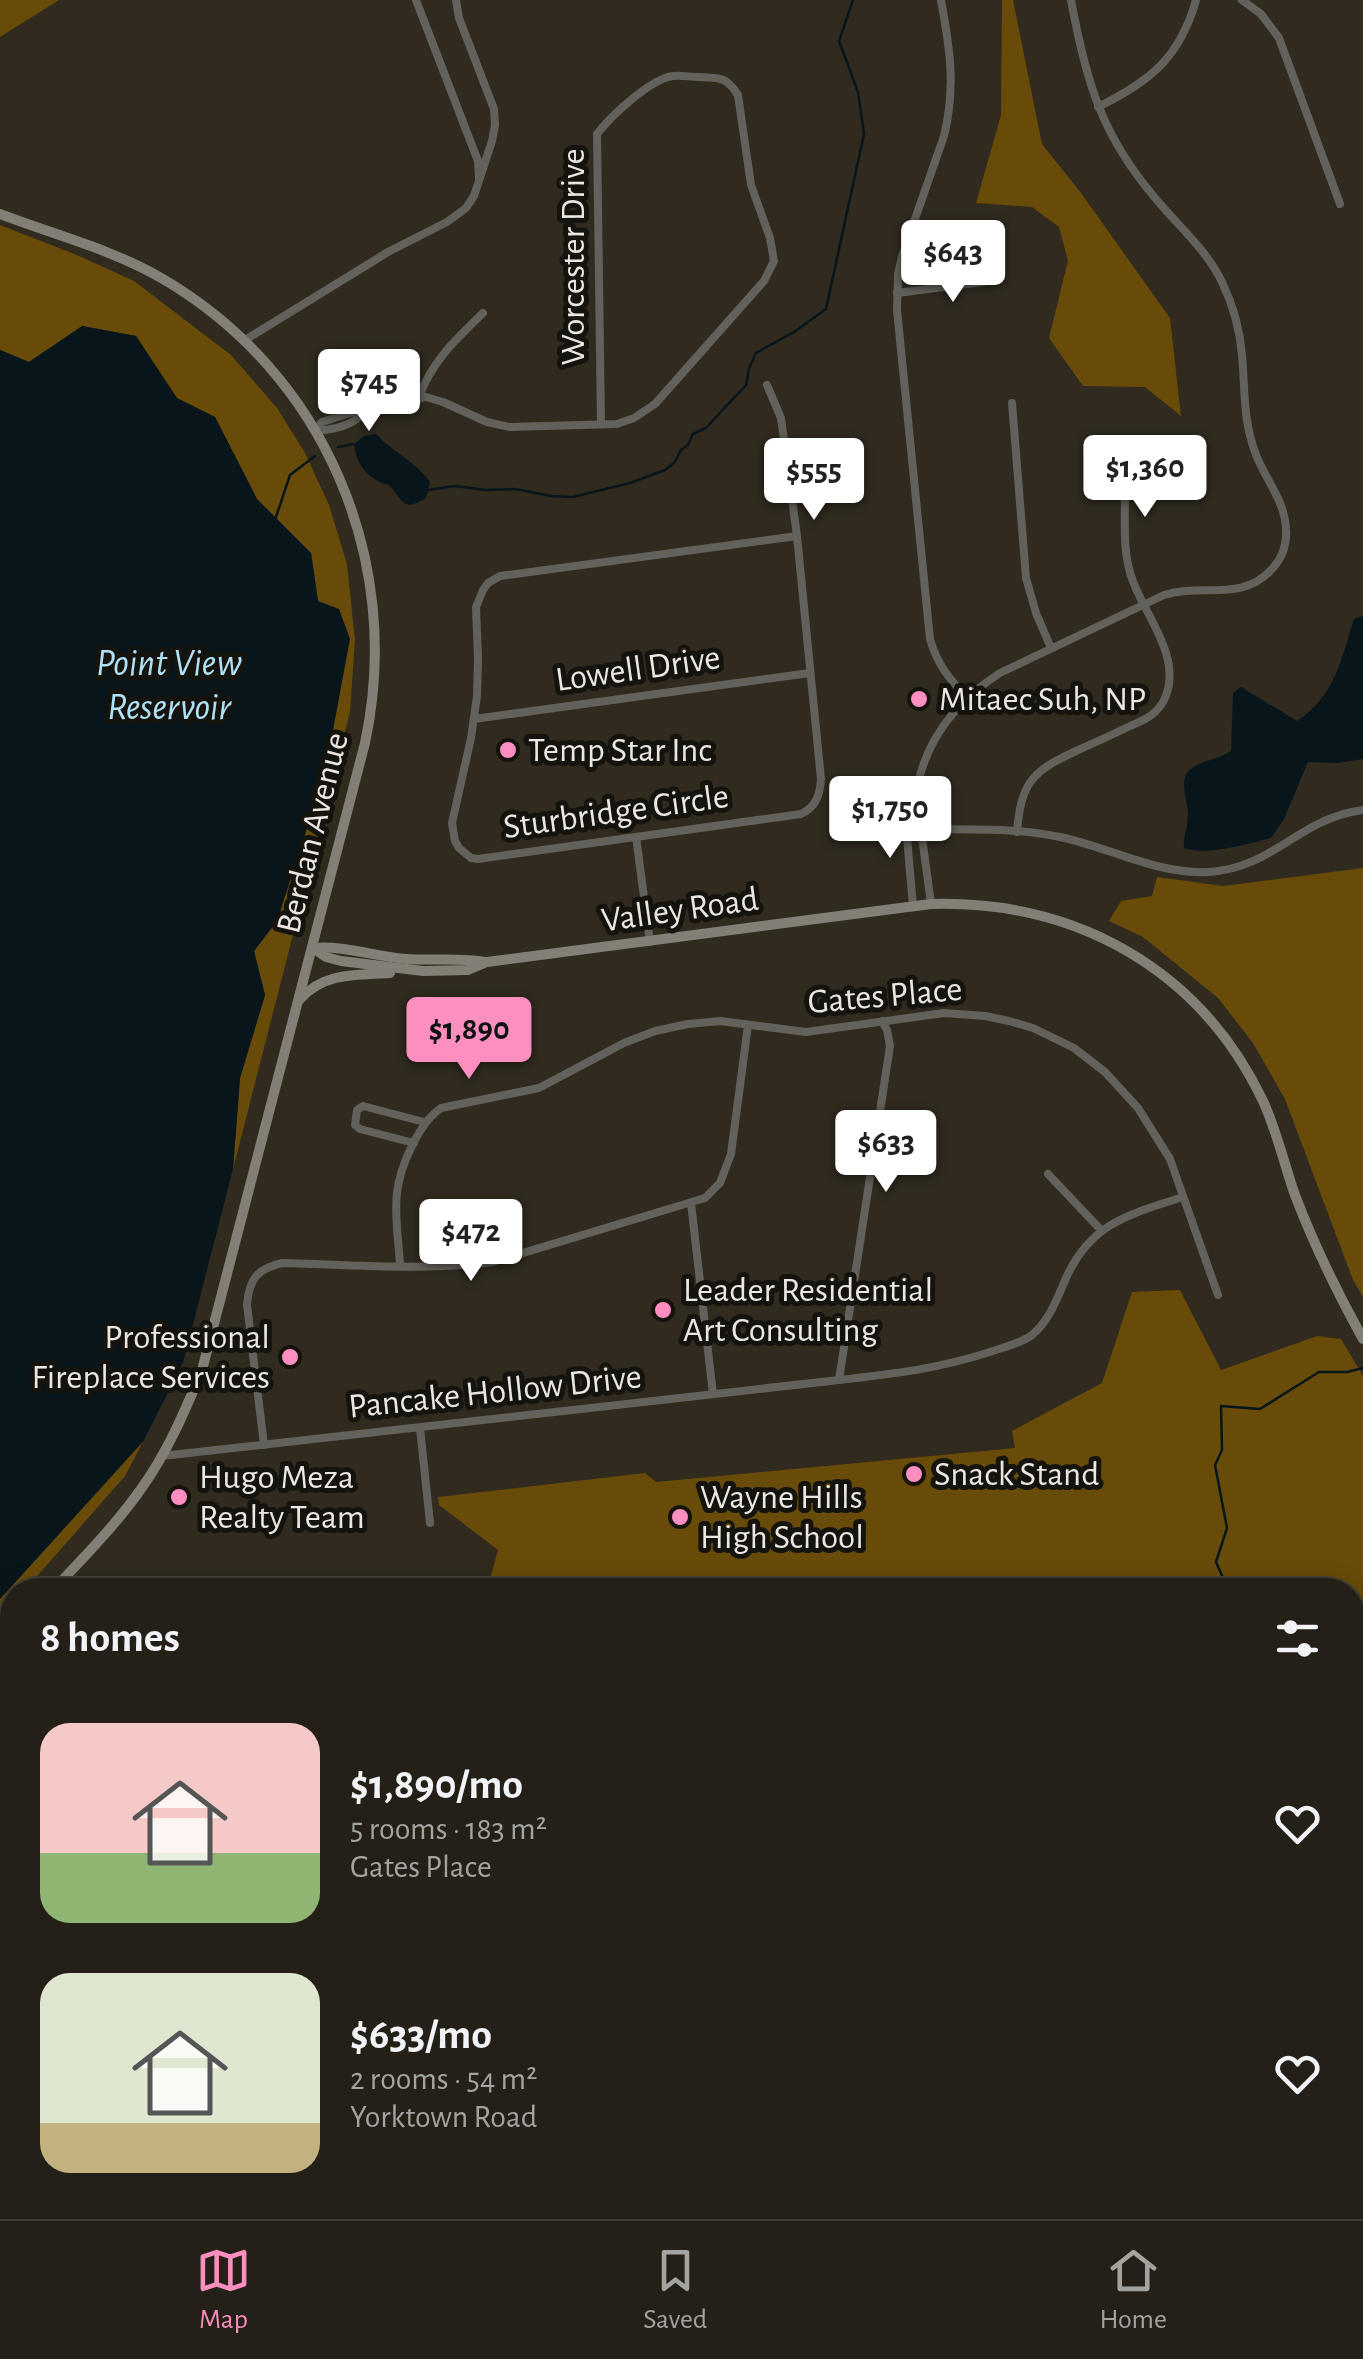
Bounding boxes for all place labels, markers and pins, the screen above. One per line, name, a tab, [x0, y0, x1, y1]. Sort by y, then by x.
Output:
pin: $643	[894, 220, 1012, 305]
pin: $745	[310, 349, 428, 434]
pin: $1,360	[1064, 435, 1226, 520]
pin: $555	[755, 438, 873, 523]
place label: Mitaec Suh, NP	[939, 682, 1146, 717]
marker: Mitaec Suh, NP	[908, 688, 930, 710]
place label: Temp Star Inc	[528, 733, 712, 768]
marker: Temp Star Inc	[497, 739, 519, 761]
pin: $1,750	[809, 776, 971, 861]
pin: $1,890	[388, 997, 550, 1082]
pin: $633	[827, 1110, 945, 1195]
pin: $472	[412, 1199, 530, 1284]
place label: Leader Residential Art Consulting	[683, 1273, 933, 1348]
marker: Leader Residential Art Consulting	[652, 1299, 674, 1321]
place label: Professional Fireplace Services	[31, 1320, 270, 1395]
marker: Professional Fireplace Services	[279, 1346, 301, 1368]
place label: Snack Stand	[934, 1457, 1099, 1492]
place label: Hugo Meza Realty Team	[199, 1460, 365, 1535]
marker: Snack Stand	[903, 1463, 925, 1485]
place label: Wayne Hills High School	[700, 1480, 864, 1555]
marker: Hugo Meza Realty Team	[168, 1486, 190, 1508]
marker: Wayne Hills High School	[669, 1506, 691, 1528]

